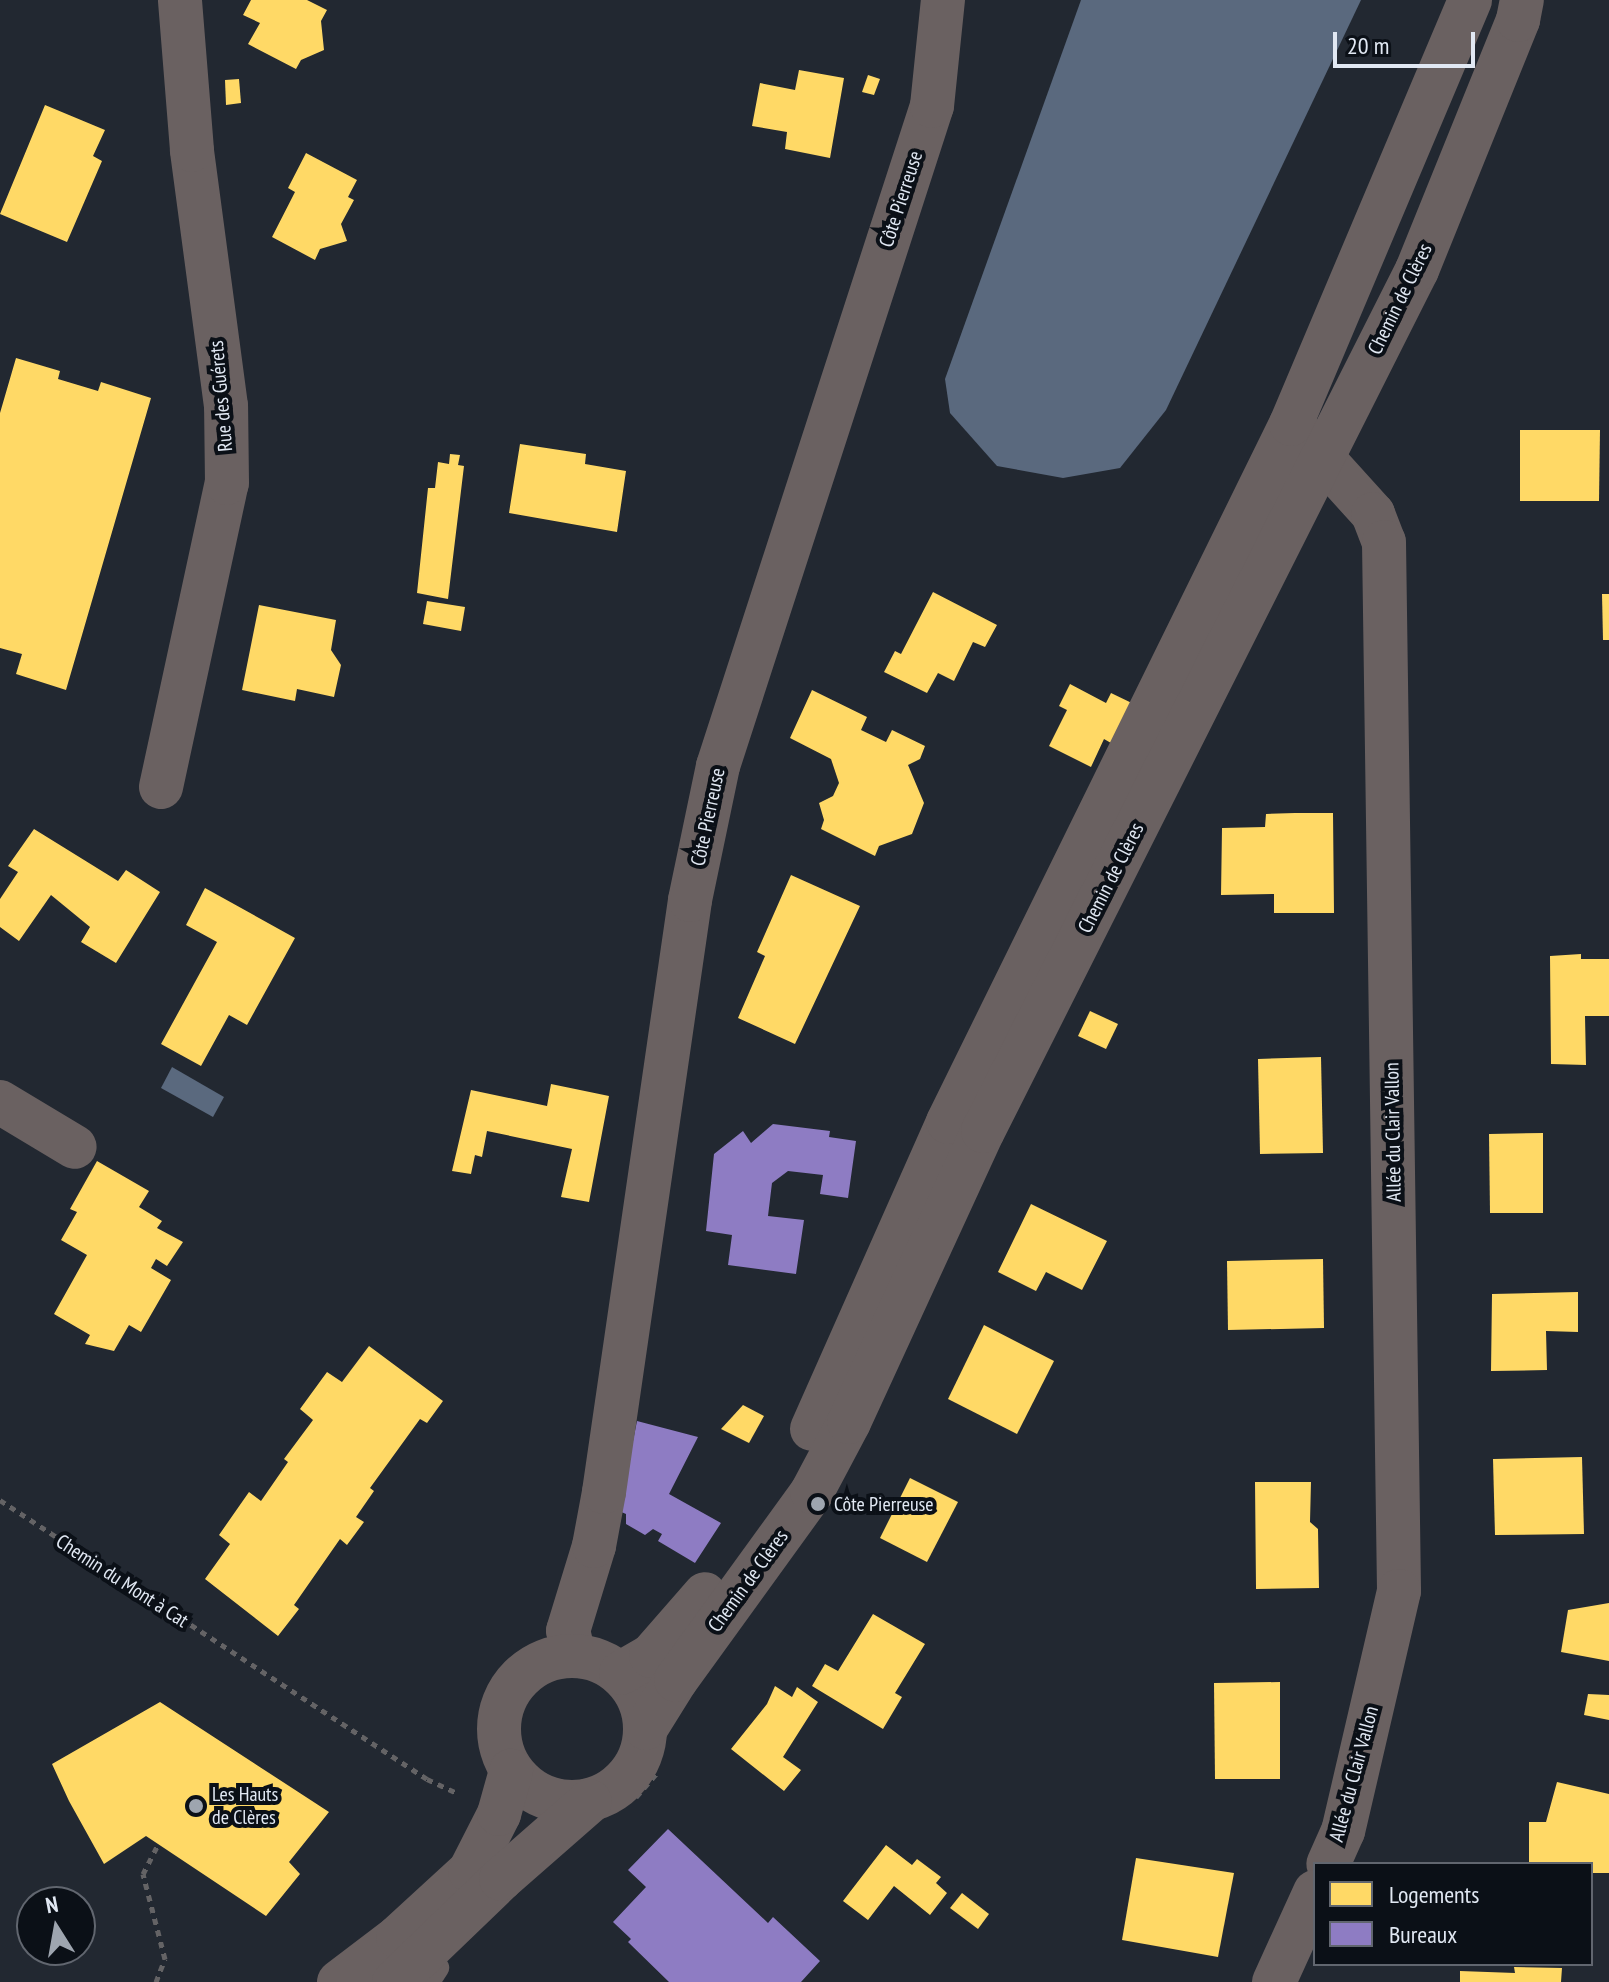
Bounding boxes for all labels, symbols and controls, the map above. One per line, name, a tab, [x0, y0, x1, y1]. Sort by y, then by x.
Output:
scale bar	[1337, 16, 1479, 66]
text: 20 m	[1347, 30, 1389, 61]
street label: Côte Pierreuse	[874, 148, 928, 250]
street label: Chemin de Clères	[1363, 240, 1437, 358]
street label: Rue des Guérets	[204, 339, 238, 453]
street label: Côte Pierreuse	[686, 766, 730, 868]
street label: Chemin de Clères	[1073, 819, 1149, 937]
street label: Allée du Clair Vallon	[1380, 1062, 1406, 1202]
place label: Côte Pierreuse	[834, 1492, 934, 1516]
marker: Côte Pierreuse	[809, 1495, 827, 1513]
street label: Chemin de Clères	[703, 1525, 793, 1637]
street label: Chemin du Mont à Cat	[51, 1529, 193, 1633]
street label: Allée du Clair Vallon	[1324, 1703, 1384, 1845]
place label: Les Hauts de Clères	[212, 1782, 278, 1829]
marker: Les Hauts de Clères	[187, 1797, 205, 1815]
legend	[1313, 1862, 1593, 1966]
text: Logements	[1389, 1879, 1479, 1910]
north arrow	[16, 1886, 96, 1966]
text: N	[43, 1890, 60, 1919]
text: Bureaux	[1389, 1919, 1457, 1950]

